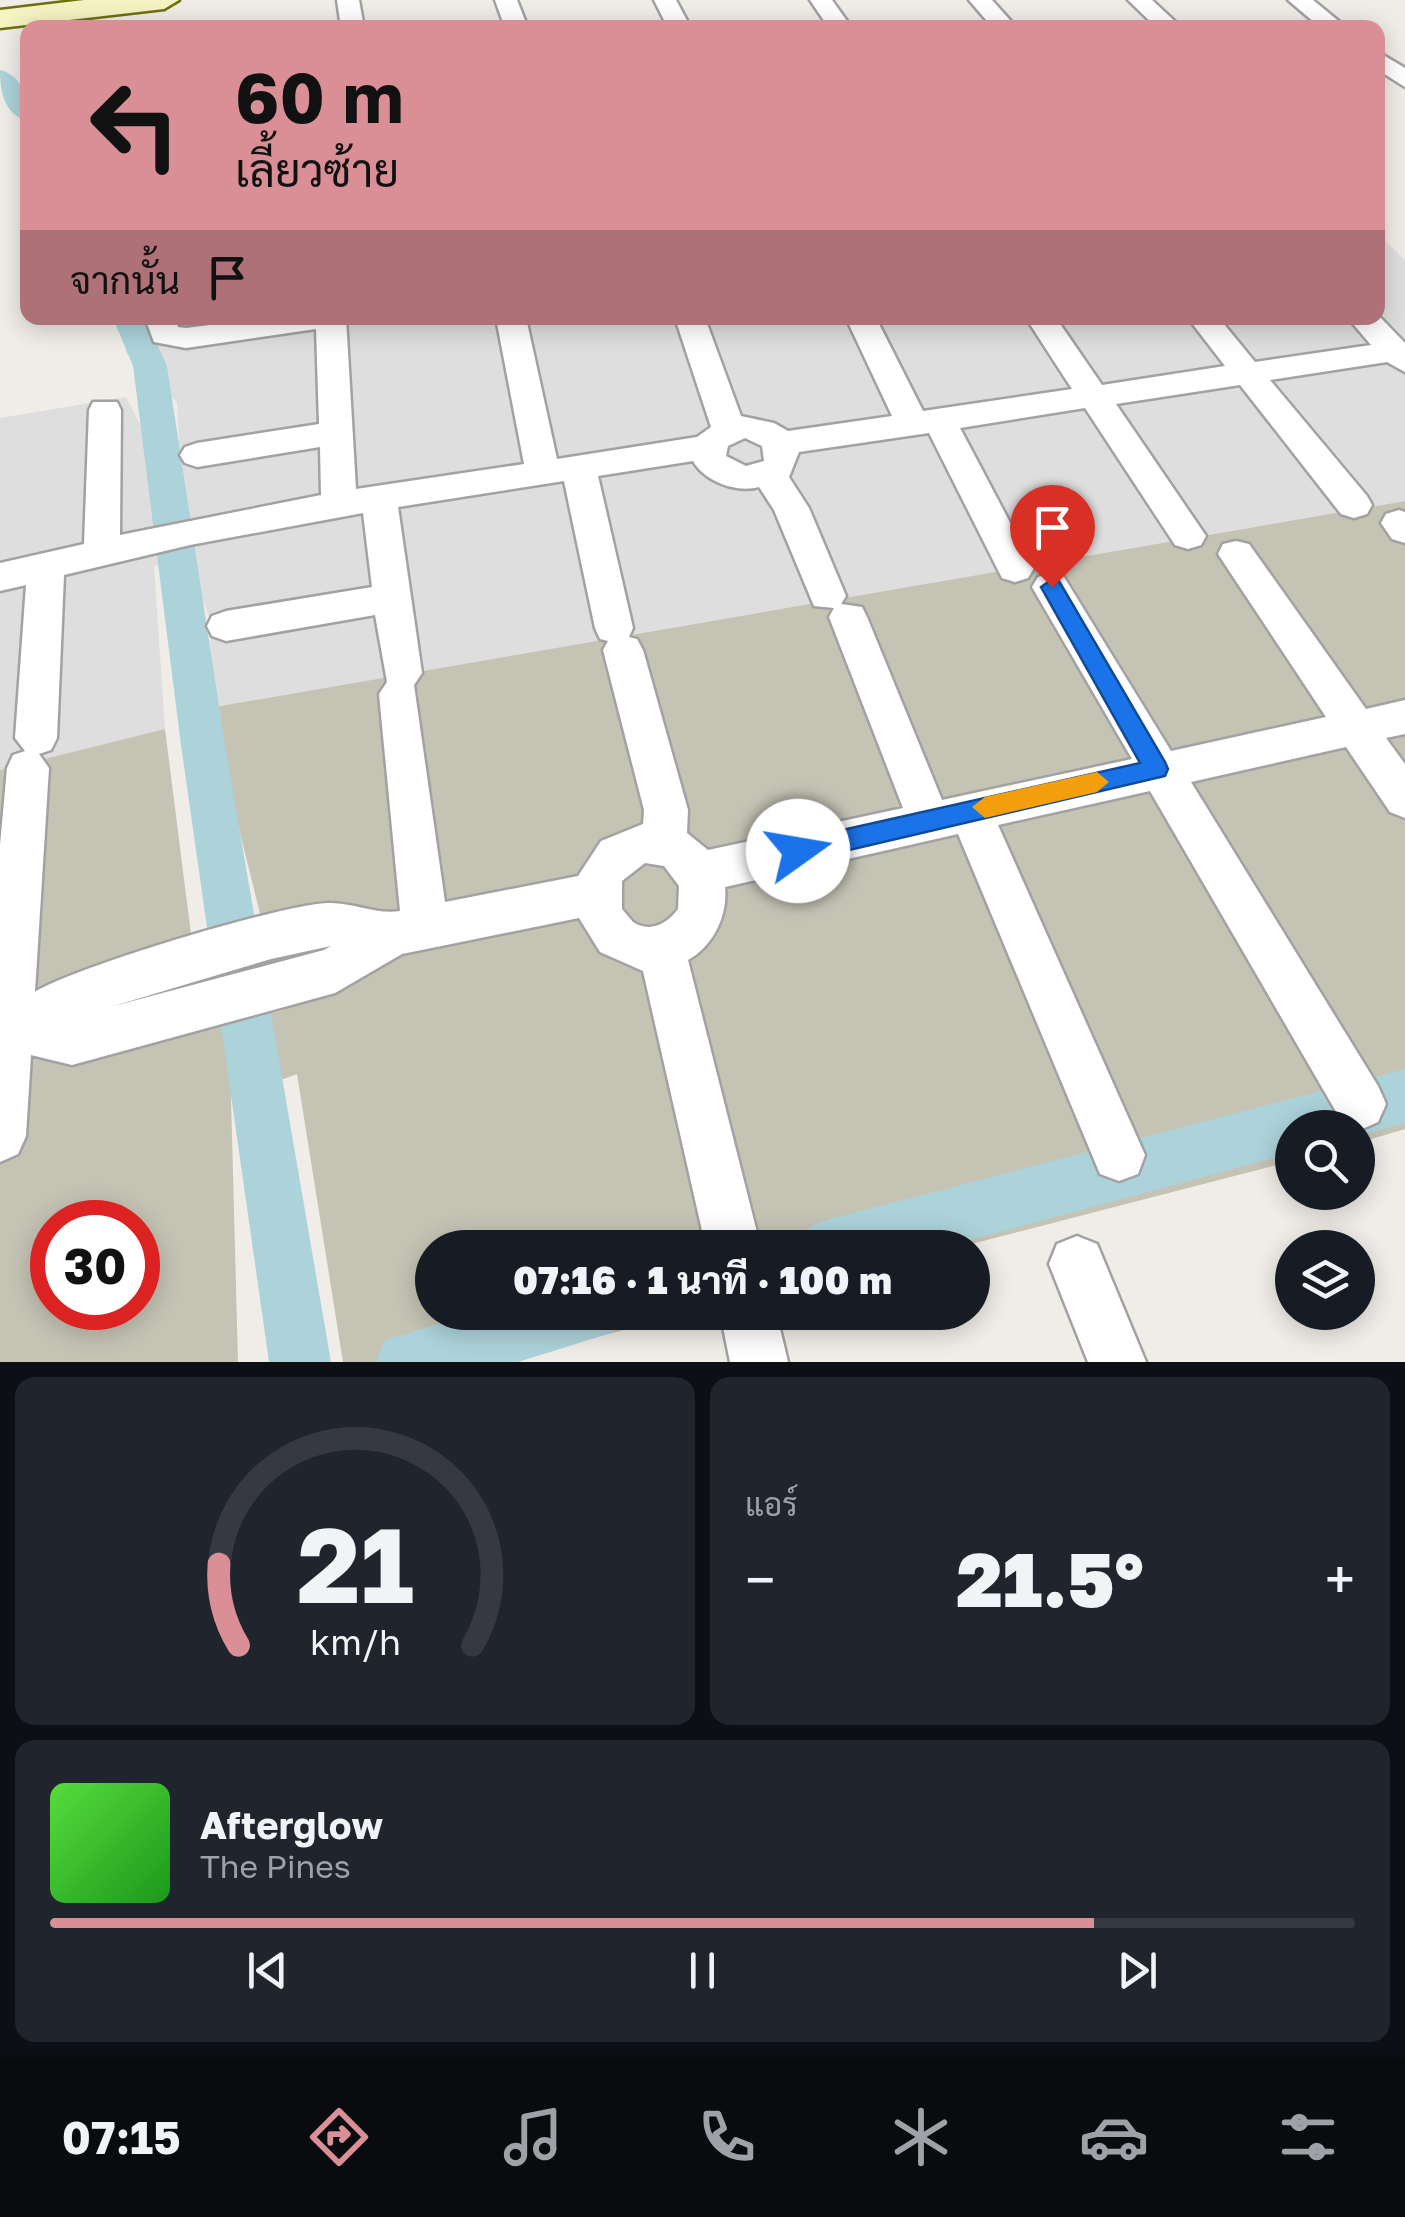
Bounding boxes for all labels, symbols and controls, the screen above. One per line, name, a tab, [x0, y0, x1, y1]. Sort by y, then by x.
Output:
text: 60 m	[235, 54, 404, 138]
icon: left	[70, 60, 200, 190]
text: เลี้ยวซ้าย	[235, 143, 399, 197]
icon: arrive	[200, 250, 255, 305]
text: จากนั้น	[70, 257, 180, 302]
pin	[1010, 485, 1095, 588]
icon: arrive	[1025, 500, 1080, 555]
position arrow	[746, 799, 850, 903]
map controls	[1275, 1110, 1375, 1330]
button: search	[1275, 1110, 1375, 1210]
speed limit sign: 30	[30, 1200, 160, 1330]
button: layers	[1275, 1230, 1375, 1330]
text: 07:16 · 1 นาที · 100 m	[513, 1257, 892, 1302]
text: แอร์	[745, 1485, 798, 1523]
text: 21	[296, 1501, 414, 1626]
text: 21.5°	[956, 1533, 1144, 1624]
text: −	[745, 1546, 775, 1612]
text: +	[1325, 1546, 1355, 1612]
text: km/h	[310, 1620, 400, 1663]
text: Afterglow	[200, 1802, 383, 1847]
text: The Pines	[200, 1847, 351, 1885]
icon: previous	[240, 1943, 295, 1998]
icon: pause	[675, 1943, 730, 1998]
icon: next	[1110, 1943, 1165, 1998]
icon: directions	[304, 2102, 374, 2172]
icon: music	[498, 2102, 568, 2172]
icon: phone	[692, 2102, 762, 2172]
icon: climate	[886, 2102, 956, 2172]
icon: car	[1079, 2102, 1149, 2172]
icon: filters	[1273, 2102, 1343, 2172]
text: 07:15	[62, 2110, 181, 2164]

